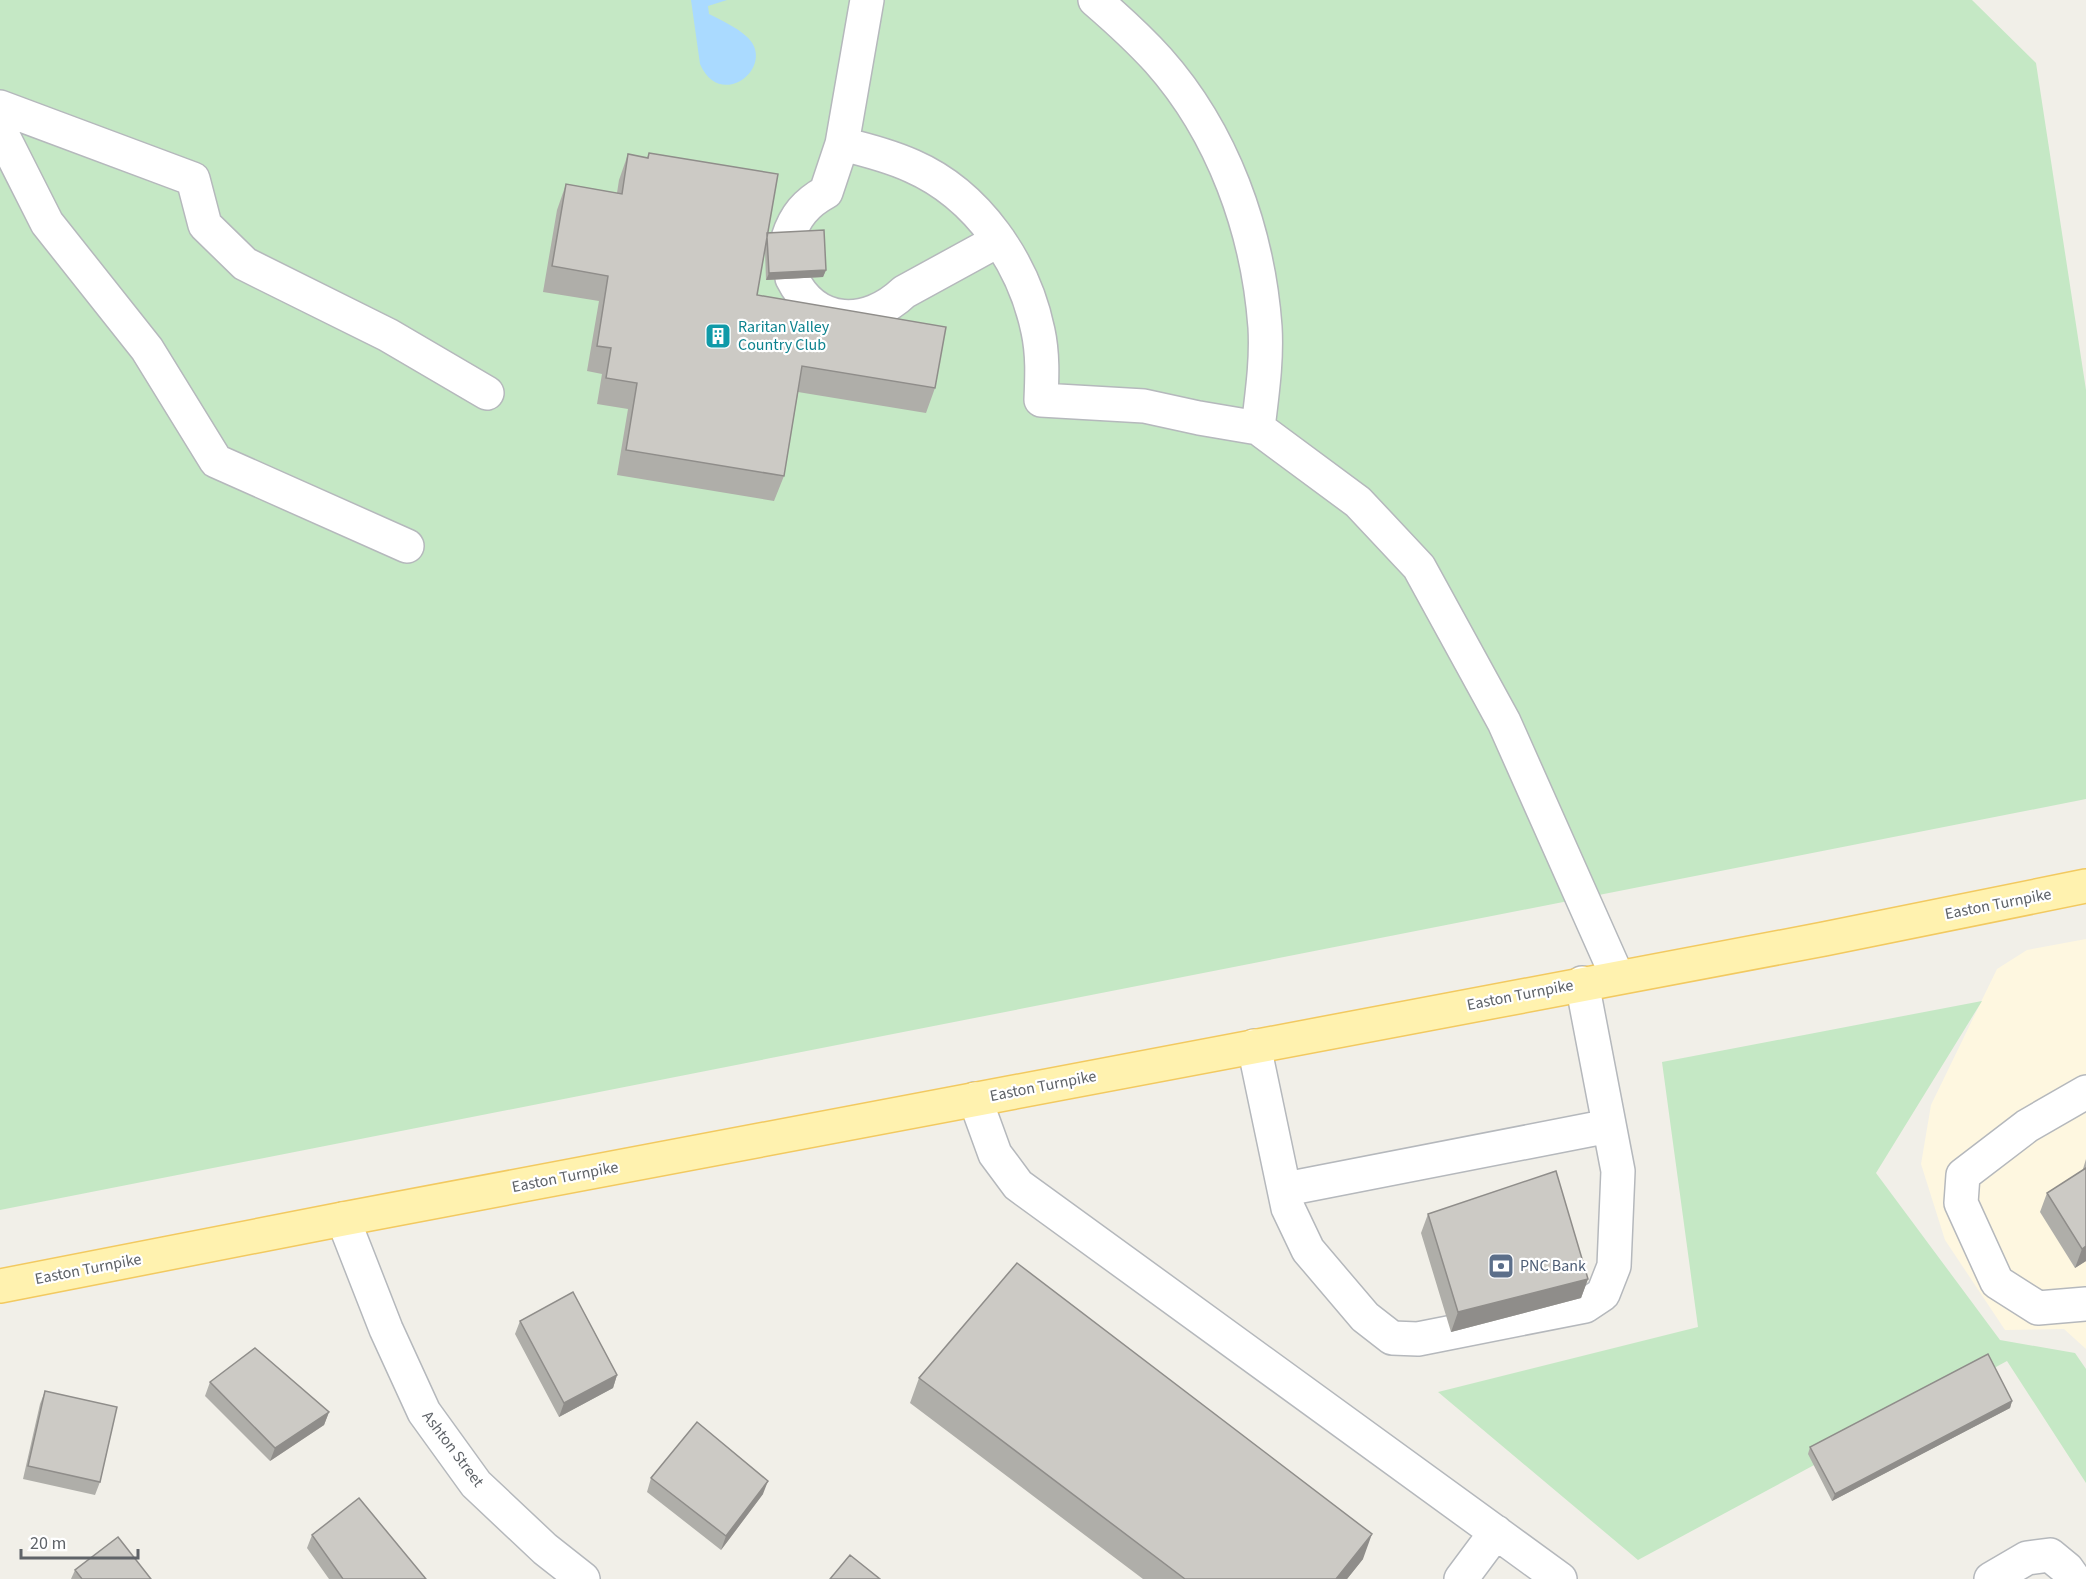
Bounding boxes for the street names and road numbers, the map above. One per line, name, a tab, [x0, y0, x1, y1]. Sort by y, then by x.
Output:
street label: Easton Turnpike	[1943, 883, 2053, 925]
street label: Easton Turnpike	[1465, 974, 1575, 1016]
street label: Easton Turnpike	[988, 1065, 1098, 1107]
street label: Easton Turnpike	[510, 1156, 620, 1198]
street label: Easton Turnpike	[33, 1248, 143, 1290]
street label: Ashton Street	[417, 1406, 489, 1492]

